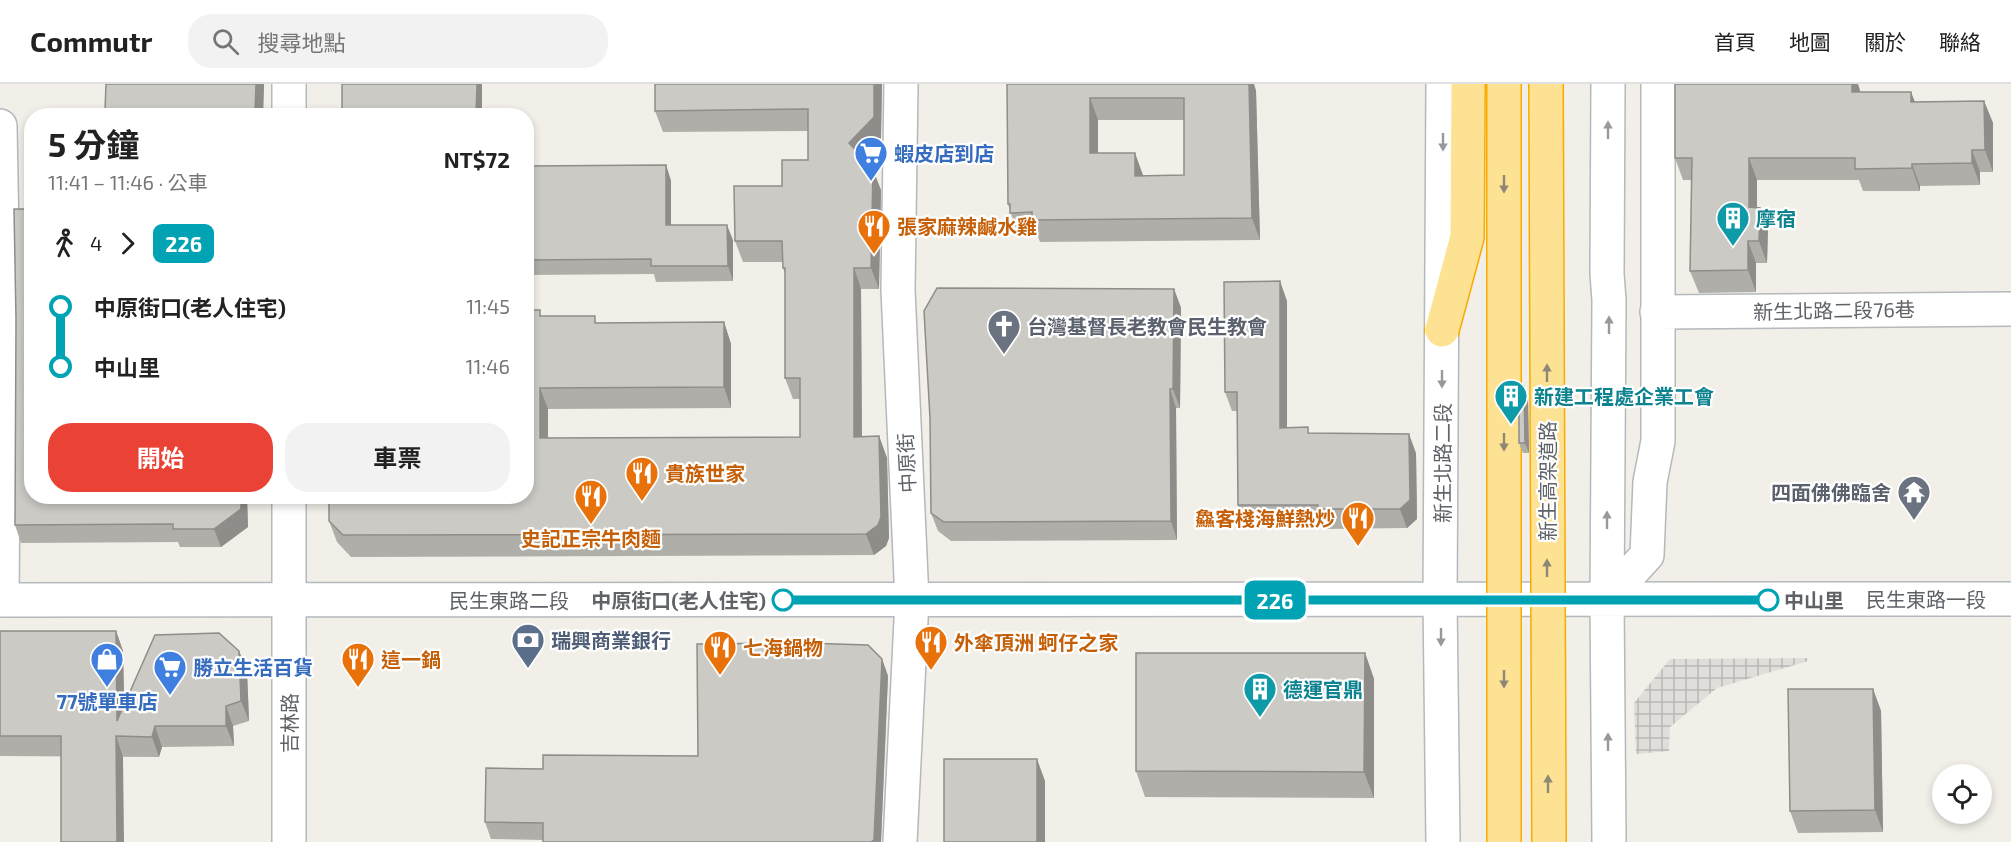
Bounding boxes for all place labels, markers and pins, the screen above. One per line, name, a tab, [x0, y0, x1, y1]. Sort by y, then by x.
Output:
supermarket icon: 蝦皮店到店	[853, 135, 889, 182]
place label: 蝦皮店到店	[894, 141, 994, 165]
building icon: 摩宿	[1715, 200, 1751, 247]
place label: 摩宿	[1756, 206, 1796, 230]
restaurant icon: 張家麻辣鹹水雞	[856, 208, 892, 255]
place label: 張家麻辣鹹水雞	[897, 214, 1037, 238]
church icon: 台灣基督長老教會民生教會	[986, 308, 1022, 355]
place label: 台灣基督長老教會民生教會	[1027, 314, 1267, 338]
building icon: 新建工程處企業工會	[1493, 378, 1529, 425]
place label: 新建工程處企業工會	[1534, 384, 1714, 408]
restaurant icon: 貴族世家	[624, 455, 660, 502]
place label: 貴族世家	[665, 461, 745, 485]
temple icon: 四面佛佛臨舍	[1896, 474, 1932, 521]
restaurant icon: 史記正宗牛肉麵	[573, 478, 609, 525]
place label: 四面佛佛臨舍	[1771, 480, 1891, 504]
restaurant icon: 鱻客棧海鮮熱炒	[1340, 500, 1376, 547]
place label: 鱻客棧海鮮熱炒	[1195, 506, 1335, 530]
place label: 史記正宗牛肉麵	[521, 526, 661, 550]
place label: 中原街口(老人住宅)	[591, 588, 766, 612]
place label: 中山里	[1784, 588, 1844, 612]
marker: 中原街口(老人住宅)	[772, 589, 794, 611]
marker: 中山里	[1757, 589, 1779, 611]
bank icon: 瑞興商業銀行	[510, 622, 546, 669]
restaurant icon: 外傘頂洲 蚵仔之家	[913, 624, 949, 671]
place label: 瑞興商業銀行	[551, 628, 671, 652]
restaurant icon: 七海鍋物	[702, 629, 738, 676]
place label: 外傘頂洲 蚵仔之家	[954, 630, 1118, 654]
place label: 七海鍋物	[743, 635, 823, 659]
shop icon: 77號單車店	[89, 641, 125, 688]
restaurant icon: 這一鍋	[340, 641, 376, 688]
place label: 這一鍋	[381, 647, 441, 671]
supermarket icon: 勝立生活百貨	[152, 649, 188, 696]
place label: 勝立生活百貨	[193, 655, 313, 679]
building icon: 德運官鼎	[1242, 671, 1278, 718]
place label: 德運官鼎	[1283, 677, 1363, 701]
place label: 77號單車店	[56, 689, 158, 713]

